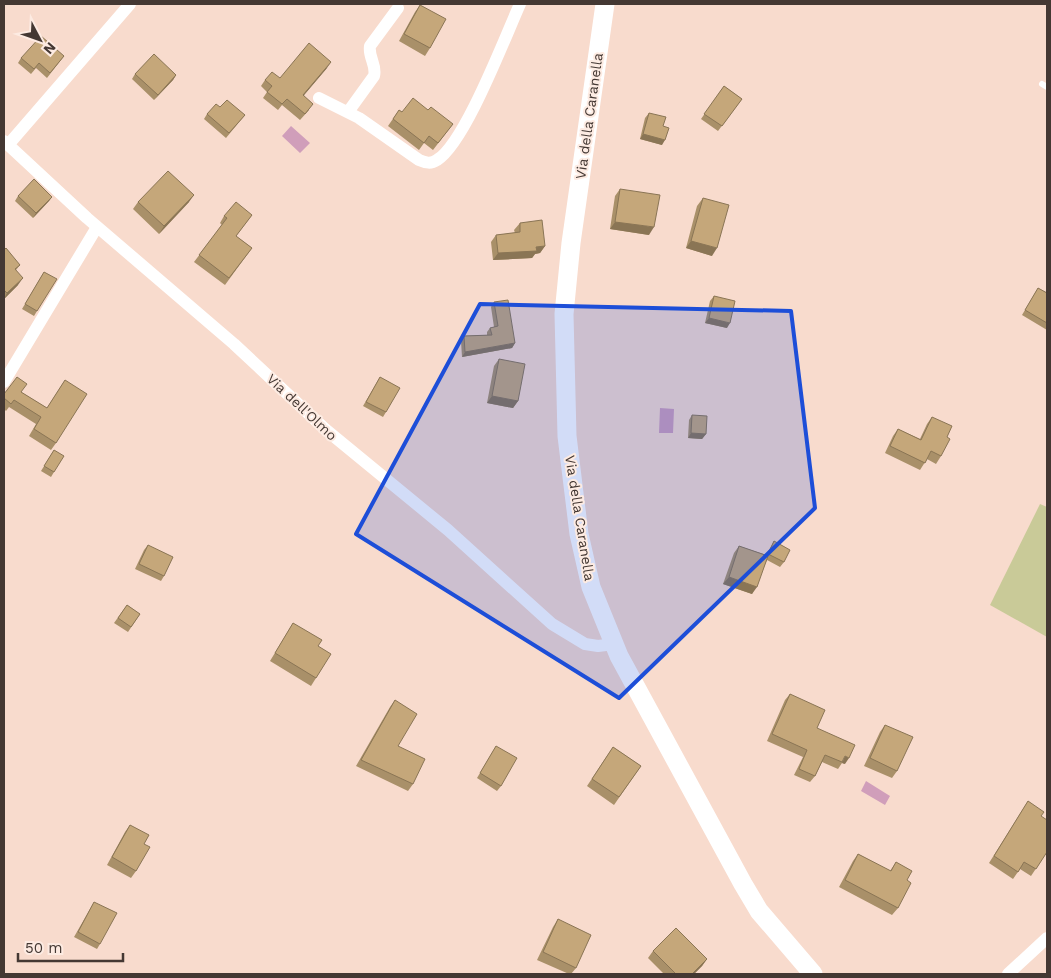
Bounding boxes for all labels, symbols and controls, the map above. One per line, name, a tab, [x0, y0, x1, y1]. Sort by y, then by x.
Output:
north arrow	[15, 15, 65, 65]
text: N	[40, 39, 59, 58]
street label: Via della Caranella	[572, 52, 606, 180]
street label: Via dell'Olmo	[264, 370, 340, 444]
street label: Via della Caranella	[562, 454, 598, 582]
scale bar	[18, 930, 122, 962]
text: 50 m	[25, 939, 62, 957]

